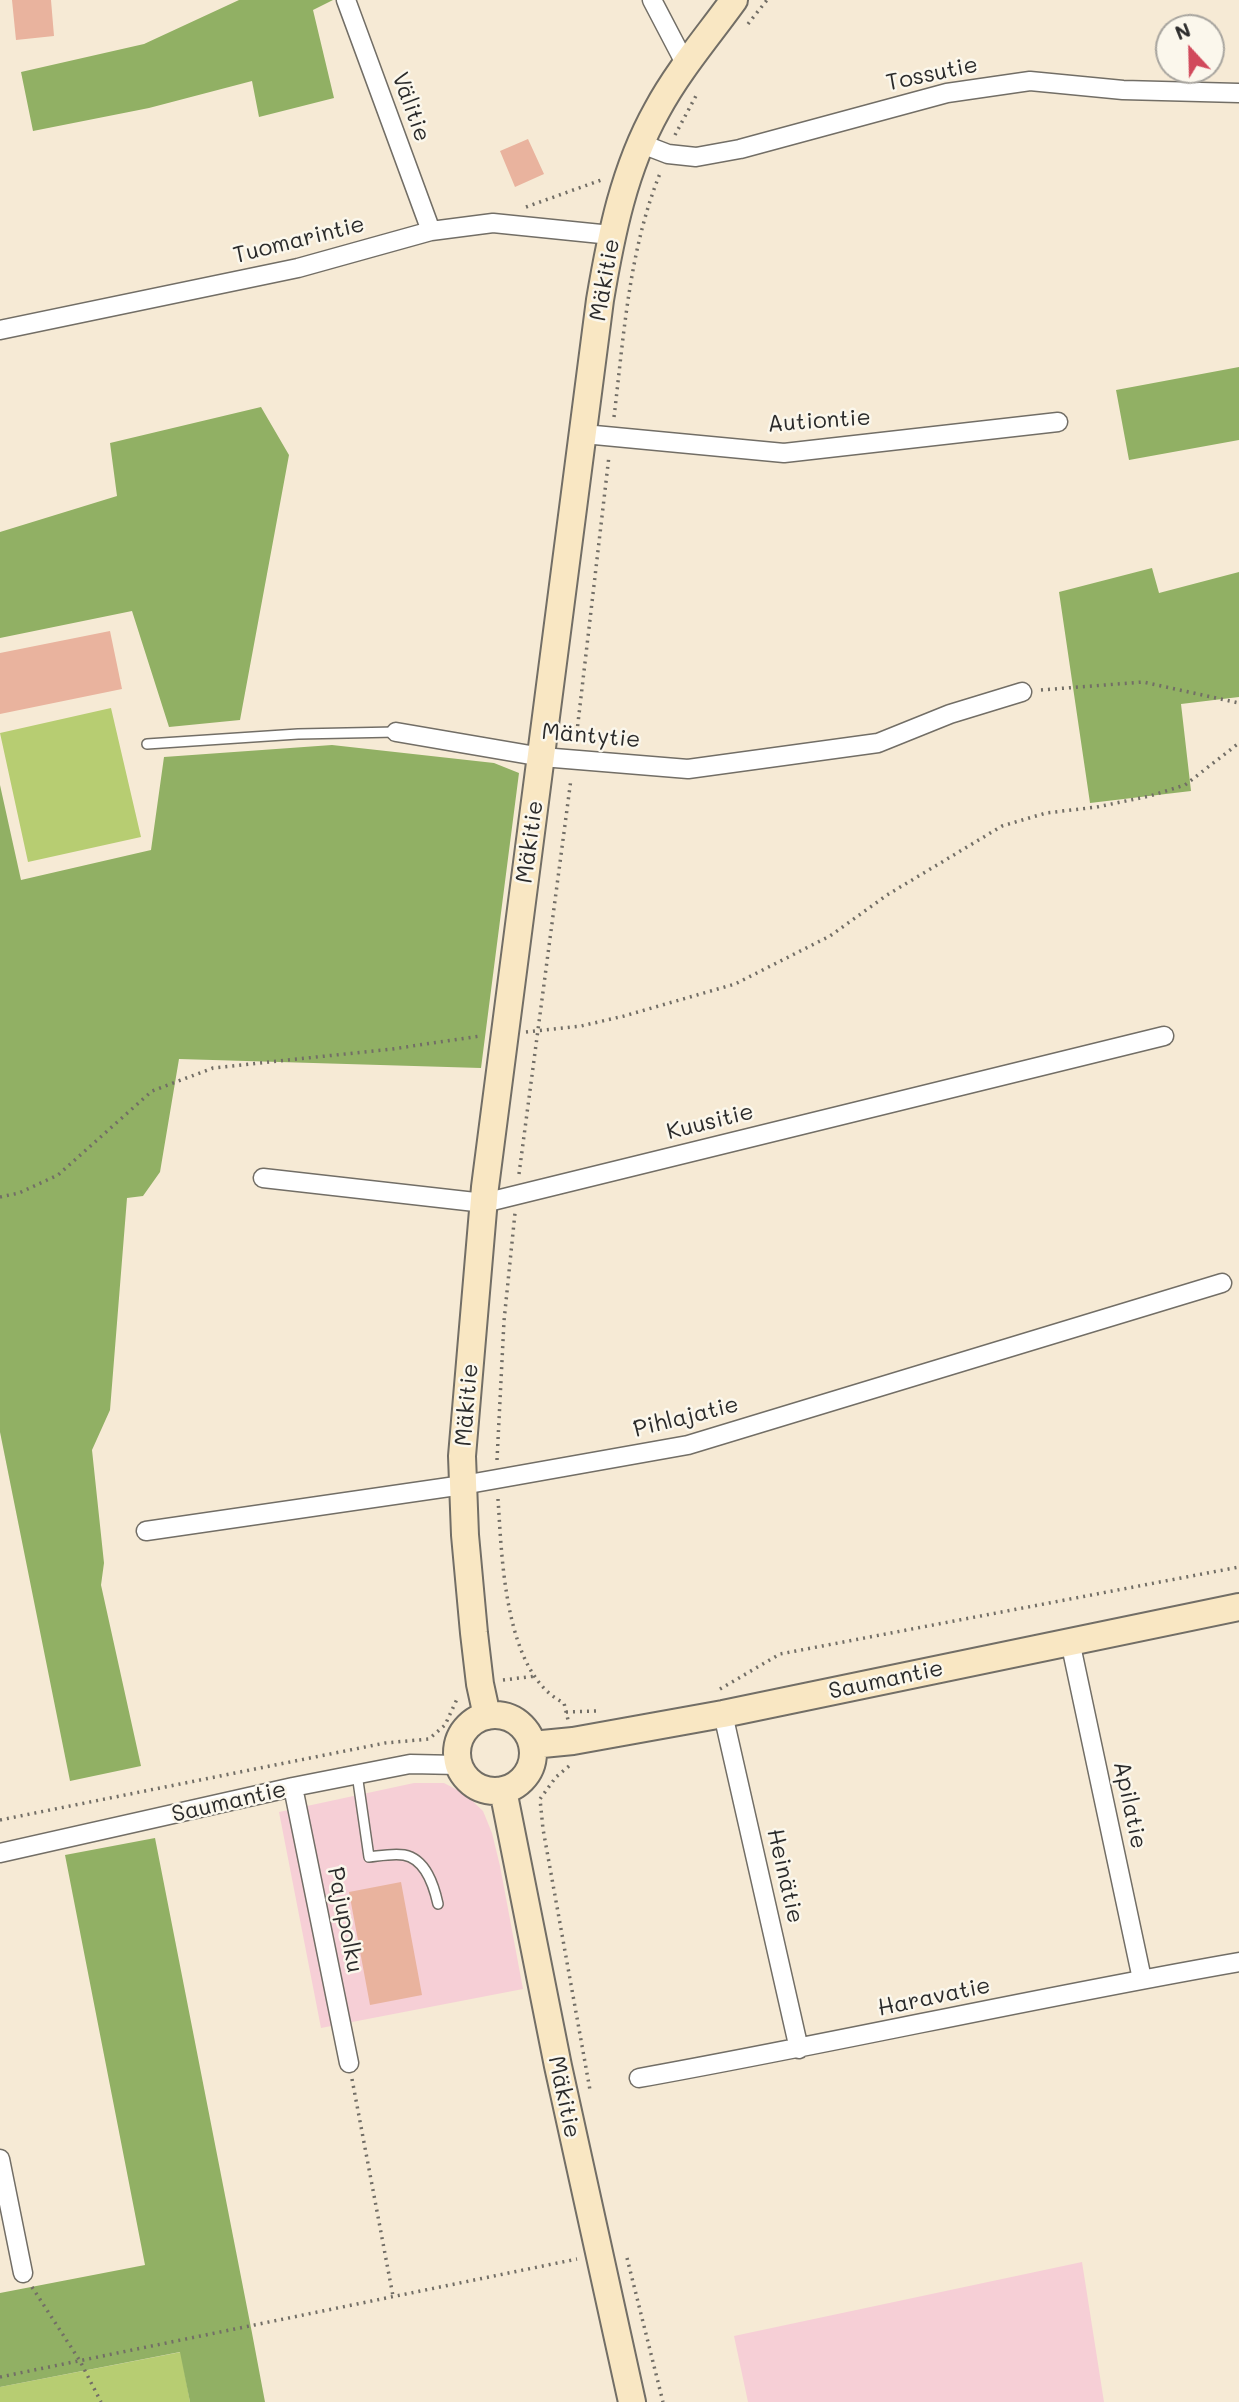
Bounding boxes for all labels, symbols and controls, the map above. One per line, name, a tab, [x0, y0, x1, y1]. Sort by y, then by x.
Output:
north arrow	[1155, 14, 1225, 84]
text: N	[1171, 17, 1194, 45]
street label: Tossutie	[884, 51, 980, 97]
street label: Välitie	[386, 69, 436, 145]
street label: Tuomarintie	[230, 210, 368, 270]
street label: Mäkitie	[584, 237, 626, 323]
street label: Autiontie	[766, 404, 872, 438]
street label: Mäntytie	[541, 718, 641, 754]
street label: Mäkitie	[511, 799, 549, 885]
street label: Kuusitie	[664, 1098, 756, 1146]
street label: Mäkitie	[450, 1362, 484, 1448]
street label: Pihlajatie	[630, 1391, 742, 1443]
street label: Saumantie	[826, 1654, 946, 1706]
street label: Apilatie	[1107, 1759, 1153, 1851]
street label: Saumantie	[169, 1775, 289, 1829]
street label: Heinätie	[761, 1826, 809, 1926]
street label: Pajupolku	[321, 1865, 369, 1975]
street label: Haravatie	[875, 1972, 993, 2022]
street label: Mäkitie	[542, 2053, 586, 2141]

